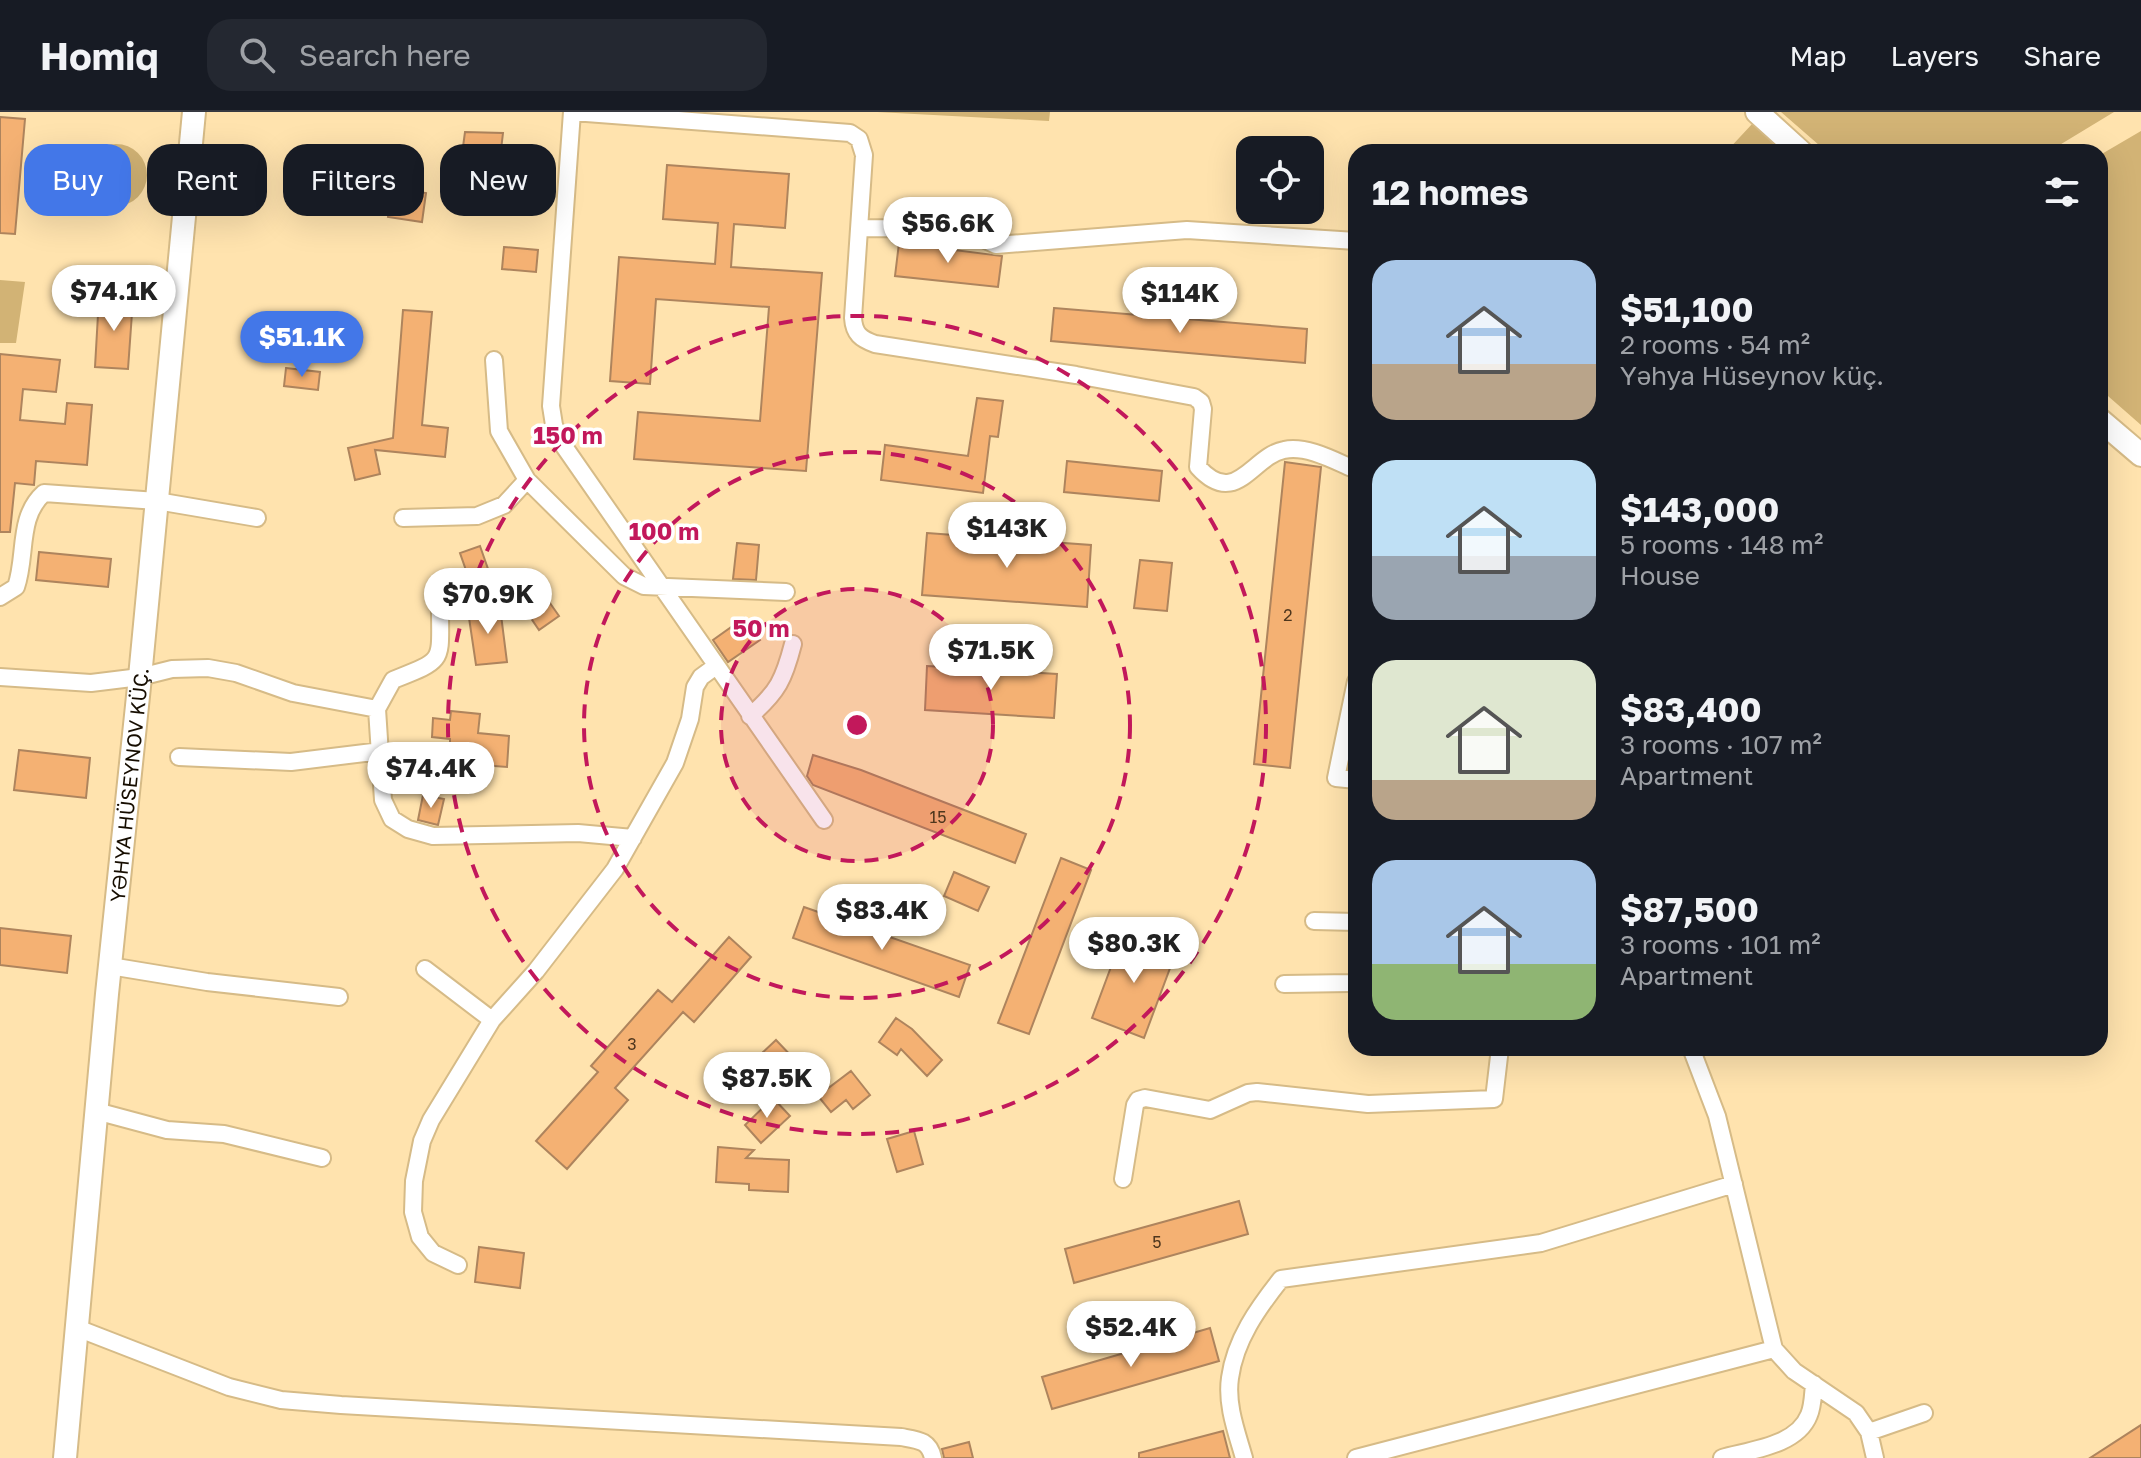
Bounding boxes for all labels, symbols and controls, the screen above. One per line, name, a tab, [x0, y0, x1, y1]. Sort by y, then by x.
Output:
search box	[207, 19, 767, 91]
text: Homiq	[40, 33, 159, 78]
icon: search	[235, 33, 279, 77]
text: Search here	[299, 37, 471, 73]
text: Map	[1789, 39, 1847, 72]
text: Layers	[1891, 39, 1979, 72]
text: Share	[2023, 39, 2101, 72]
map controls	[1236, 136, 1324, 224]
button: locate	[1236, 136, 1324, 224]
chip: Buy	[24, 144, 131, 216]
chip: Rent	[147, 144, 267, 216]
chip: Filters	[283, 144, 424, 216]
chip: New	[440, 144, 556, 216]
icon: filters	[2040, 170, 2084, 214]
text: 12 homes	[1372, 172, 1529, 212]
pin: $56.6K	[883, 197, 1013, 265]
text: $56.6K	[901, 207, 995, 238]
pin: $74.1K	[49, 265, 179, 333]
pin: $114K	[1124, 267, 1236, 335]
text: $74.1K	[70, 275, 158, 306]
text: $114K	[1140, 277, 1220, 308]
text: $51,100	[1620, 289, 1754, 329]
icon: home	[1436, 292, 1532, 388]
pin: $51.1K	[237, 311, 367, 379]
text: $51.1K	[258, 321, 346, 352]
text: 2 rooms · 54 m²	[1620, 329, 1810, 360]
text: Yəhya Hüseynov küç.	[1620, 360, 1884, 391]
text: 150 m	[533, 420, 603, 449]
text: $143,000	[1620, 489, 1779, 529]
icon: home	[1436, 492, 1532, 588]
pin: $143K	[951, 502, 1063, 570]
text: $143K	[966, 512, 1048, 543]
text: 100 m	[629, 516, 699, 545]
text: 5 rooms · 148 m²	[1620, 529, 1823, 560]
text: House	[1620, 560, 1700, 591]
pin: $70.9K	[423, 568, 553, 636]
text: $70.9K	[442, 578, 534, 609]
house number: 2	[1283, 605, 1293, 625]
text: 50 m	[732, 613, 790, 642]
pin: $71.5K	[926, 624, 1056, 692]
text: $71.5K	[947, 634, 1035, 665]
street label: YƏHYA HÜSEYNOV KÜÇ.	[105, 667, 153, 904]
text: $83,400	[1620, 689, 1762, 729]
icon: home	[1436, 692, 1532, 788]
centre of rings	[843, 711, 871, 739]
text: 3 rooms · 107 m²	[1620, 729, 1822, 760]
pin: $74.4K	[366, 742, 496, 810]
text: $74.4K	[385, 752, 477, 783]
text: Apartment	[1620, 760, 1753, 791]
house number: 15	[929, 807, 947, 827]
pin: $83.4K	[817, 884, 947, 952]
text: $87,500	[1620, 889, 1759, 929]
icon: home	[1436, 892, 1532, 988]
text: $83.4K	[835, 894, 929, 925]
pin: $80.3K	[1069, 917, 1199, 985]
text: $80.3K	[1087, 927, 1181, 958]
text: 3 rooms · 101 m²	[1620, 929, 1821, 960]
text: Apartment	[1620, 960, 1753, 991]
house number: 3	[627, 1034, 637, 1054]
pin: $87.5K	[702, 1052, 832, 1120]
text: $87.5K	[721, 1062, 813, 1093]
house number: 5	[1152, 1232, 1162, 1252]
pin: $52.4K	[1066, 1301, 1196, 1369]
text: $52.4K	[1085, 1311, 1177, 1342]

